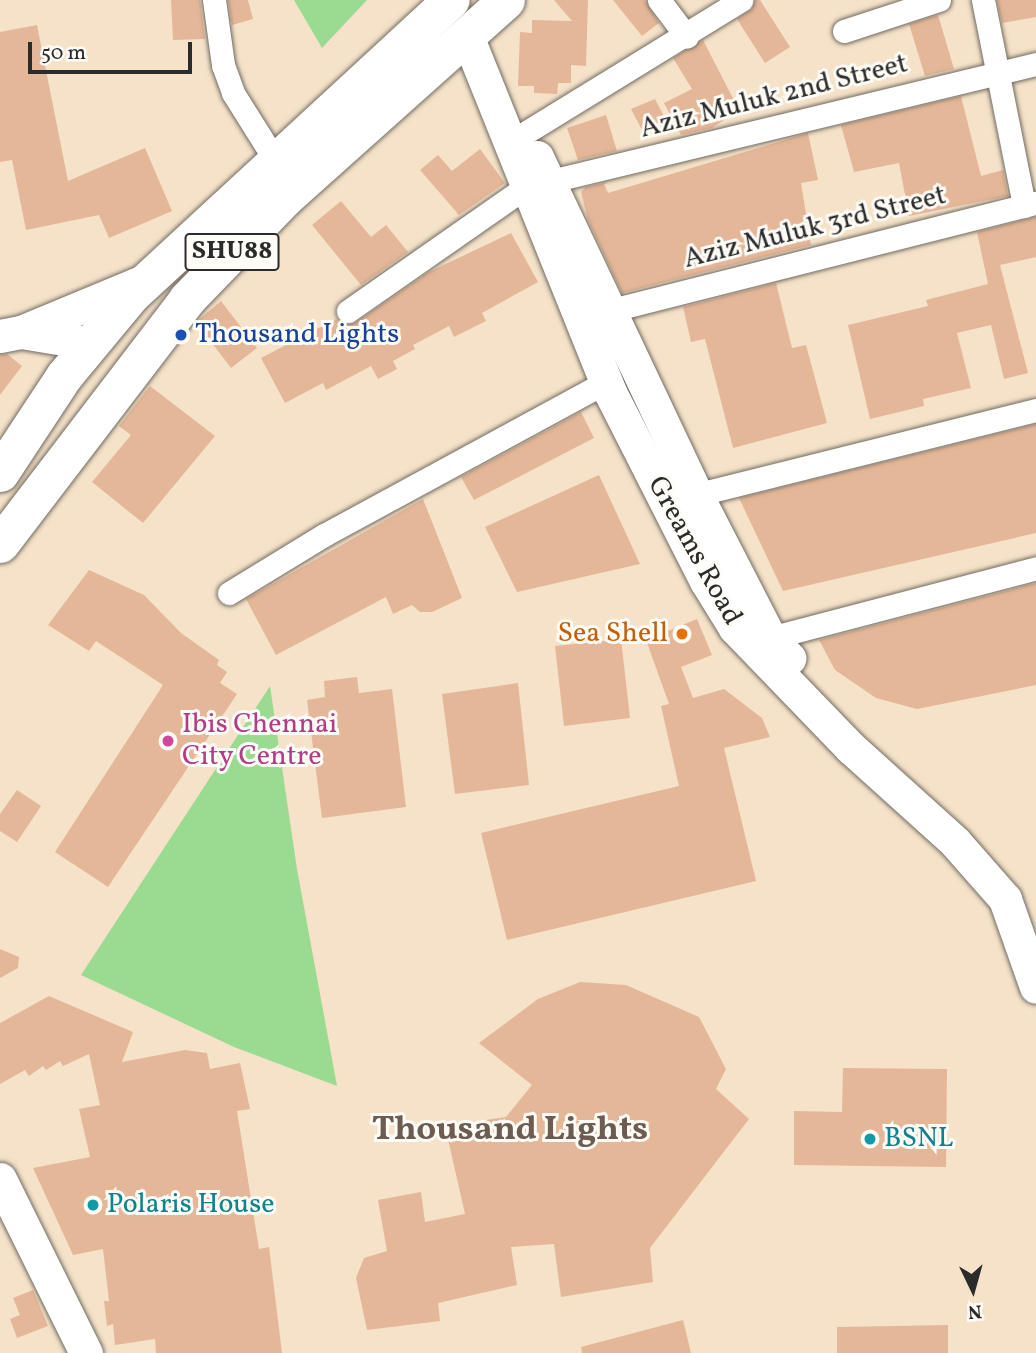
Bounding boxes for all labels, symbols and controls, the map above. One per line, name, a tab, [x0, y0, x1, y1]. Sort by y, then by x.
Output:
scale bar	[32, 28, 196, 72]
text: 50 m	[41, 39, 86, 68]
street label: Aziz Muluk 2nd Street	[637, 47, 911, 147]
street label: Aziz Muluk 3rd Street	[680, 179, 950, 277]
road number: SHU88	[183, 230, 281, 274]
place label: Thousand Lights	[195, 318, 399, 352]
marker: Thousand Lights	[173, 327, 189, 343]
street label: Greams Road	[639, 471, 749, 631]
place label: Sea Shell	[558, 617, 668, 651]
marker: Sea Shell	[674, 626, 690, 642]
place label: Ibis Chennai City Centre	[182, 708, 337, 774]
marker: Ibis Chennai City Centre	[160, 733, 176, 749]
district label: Thousand Lights	[372, 1109, 648, 1151]
place label: BSNL	[884, 1122, 953, 1156]
marker: BSNL	[862, 1131, 878, 1147]
place label: Polaris House	[107, 1188, 274, 1222]
marker: Polaris House	[85, 1197, 101, 1213]
north arrow	[938, 1255, 1008, 1325]
text: N	[967, 1297, 983, 1324]

